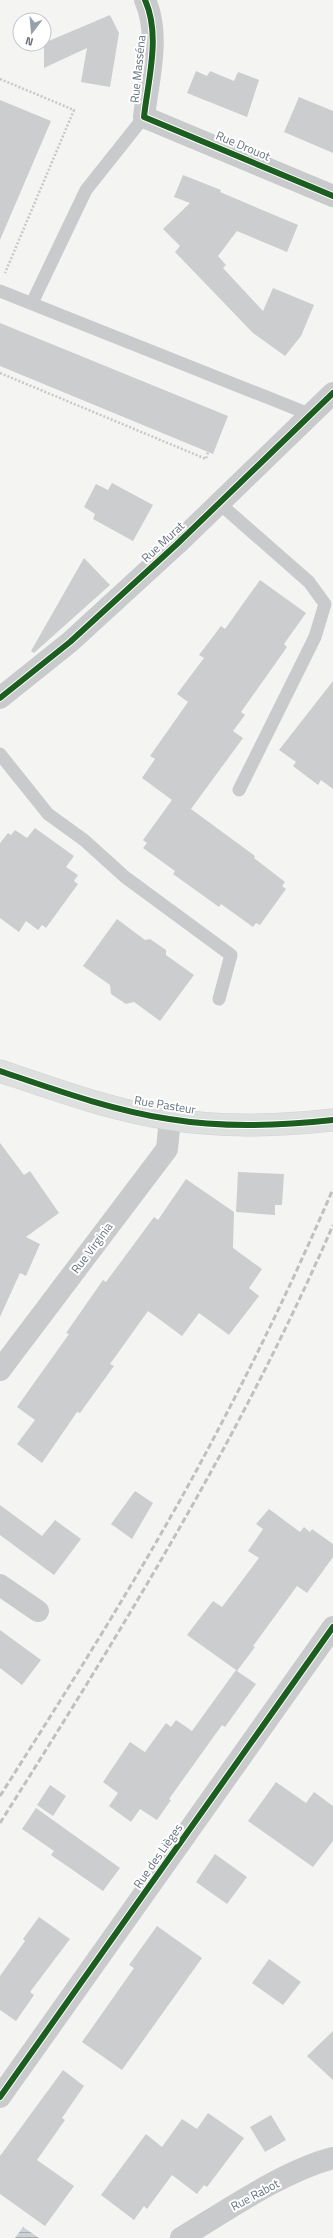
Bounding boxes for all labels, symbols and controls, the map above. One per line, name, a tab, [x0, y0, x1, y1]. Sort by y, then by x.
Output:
north arrow	[12, 12, 52, 52]
text: N	[23, 33, 35, 50]
street label: Rue Masséna	[124, 34, 151, 104]
street label: Rue Drouot	[213, 126, 274, 166]
street label: Rue Murat	[137, 516, 189, 567]
street label: Rue Pasteur	[133, 1090, 197, 1119]
street label: Rue Virginia	[66, 1218, 117, 1277]
street label: Rue des Lièges	[128, 1819, 187, 1892]
street label: Rue Rabot	[227, 2173, 283, 2215]

